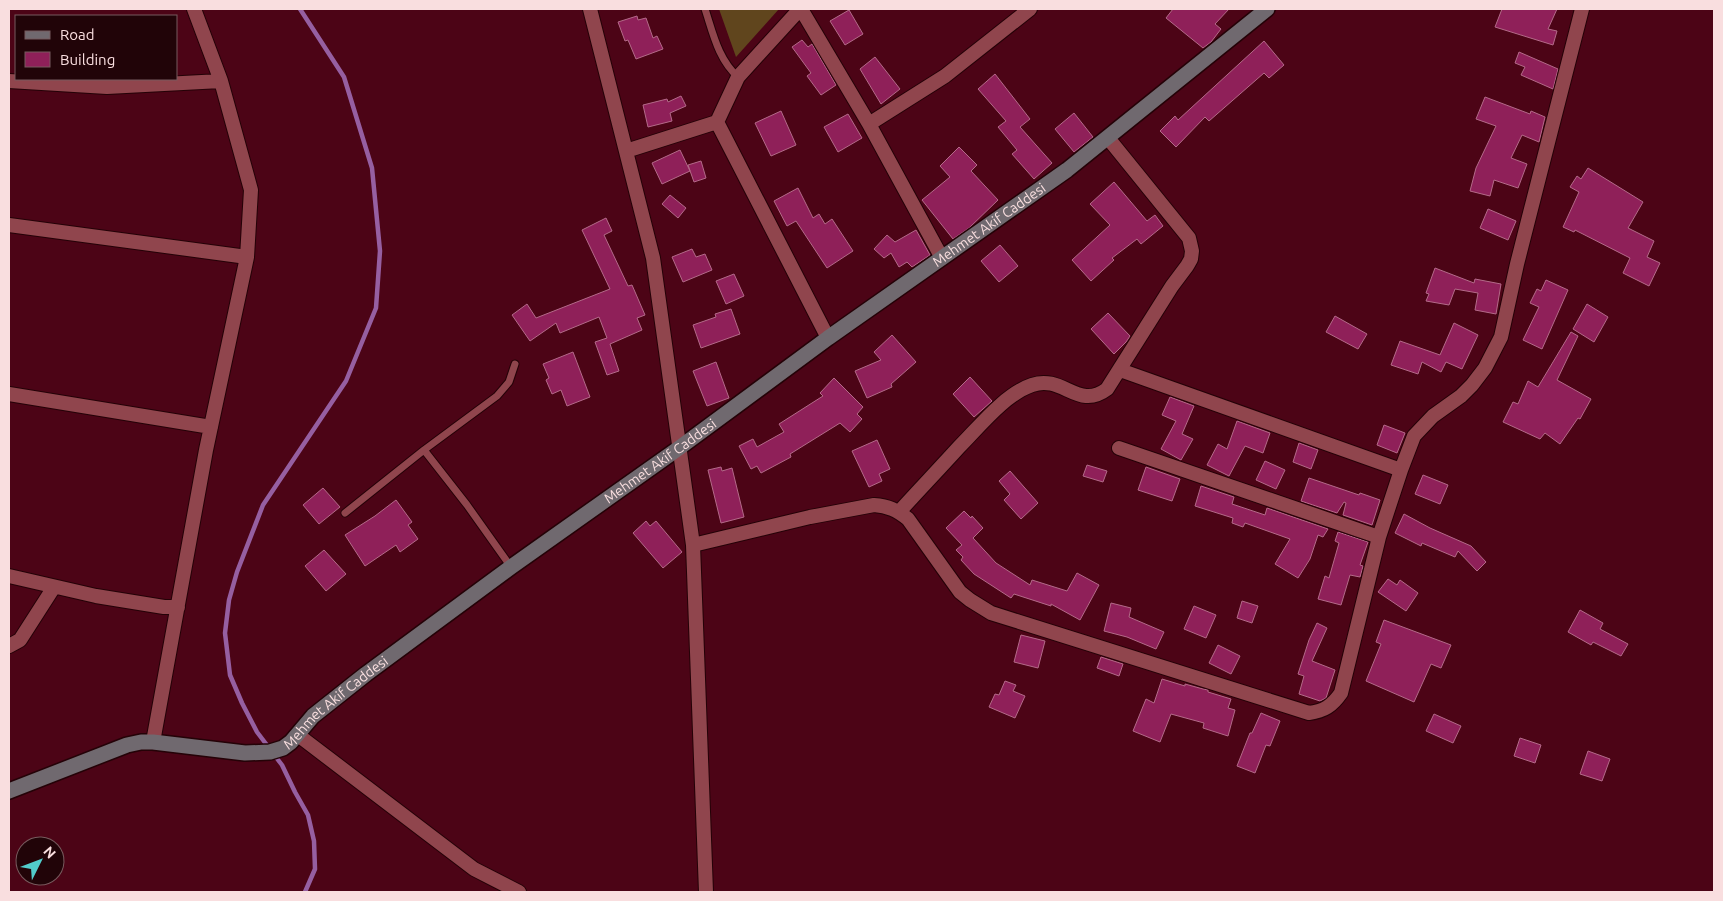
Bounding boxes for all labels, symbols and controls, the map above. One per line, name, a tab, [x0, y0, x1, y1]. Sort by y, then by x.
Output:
legend	[15, 15, 178, 80]
text: Road	[60, 26, 95, 43]
text: Building	[60, 51, 115, 68]
street label: Mehmet Akif Caddesi	[930, 180, 1048, 270]
street label: Mehmet Akif Caddesi	[601, 415, 719, 507]
street label: Mehmet Akif Caddesi	[280, 653, 391, 753]
north arrow	[15, 836, 65, 886]
text: N	[40, 843, 59, 862]

